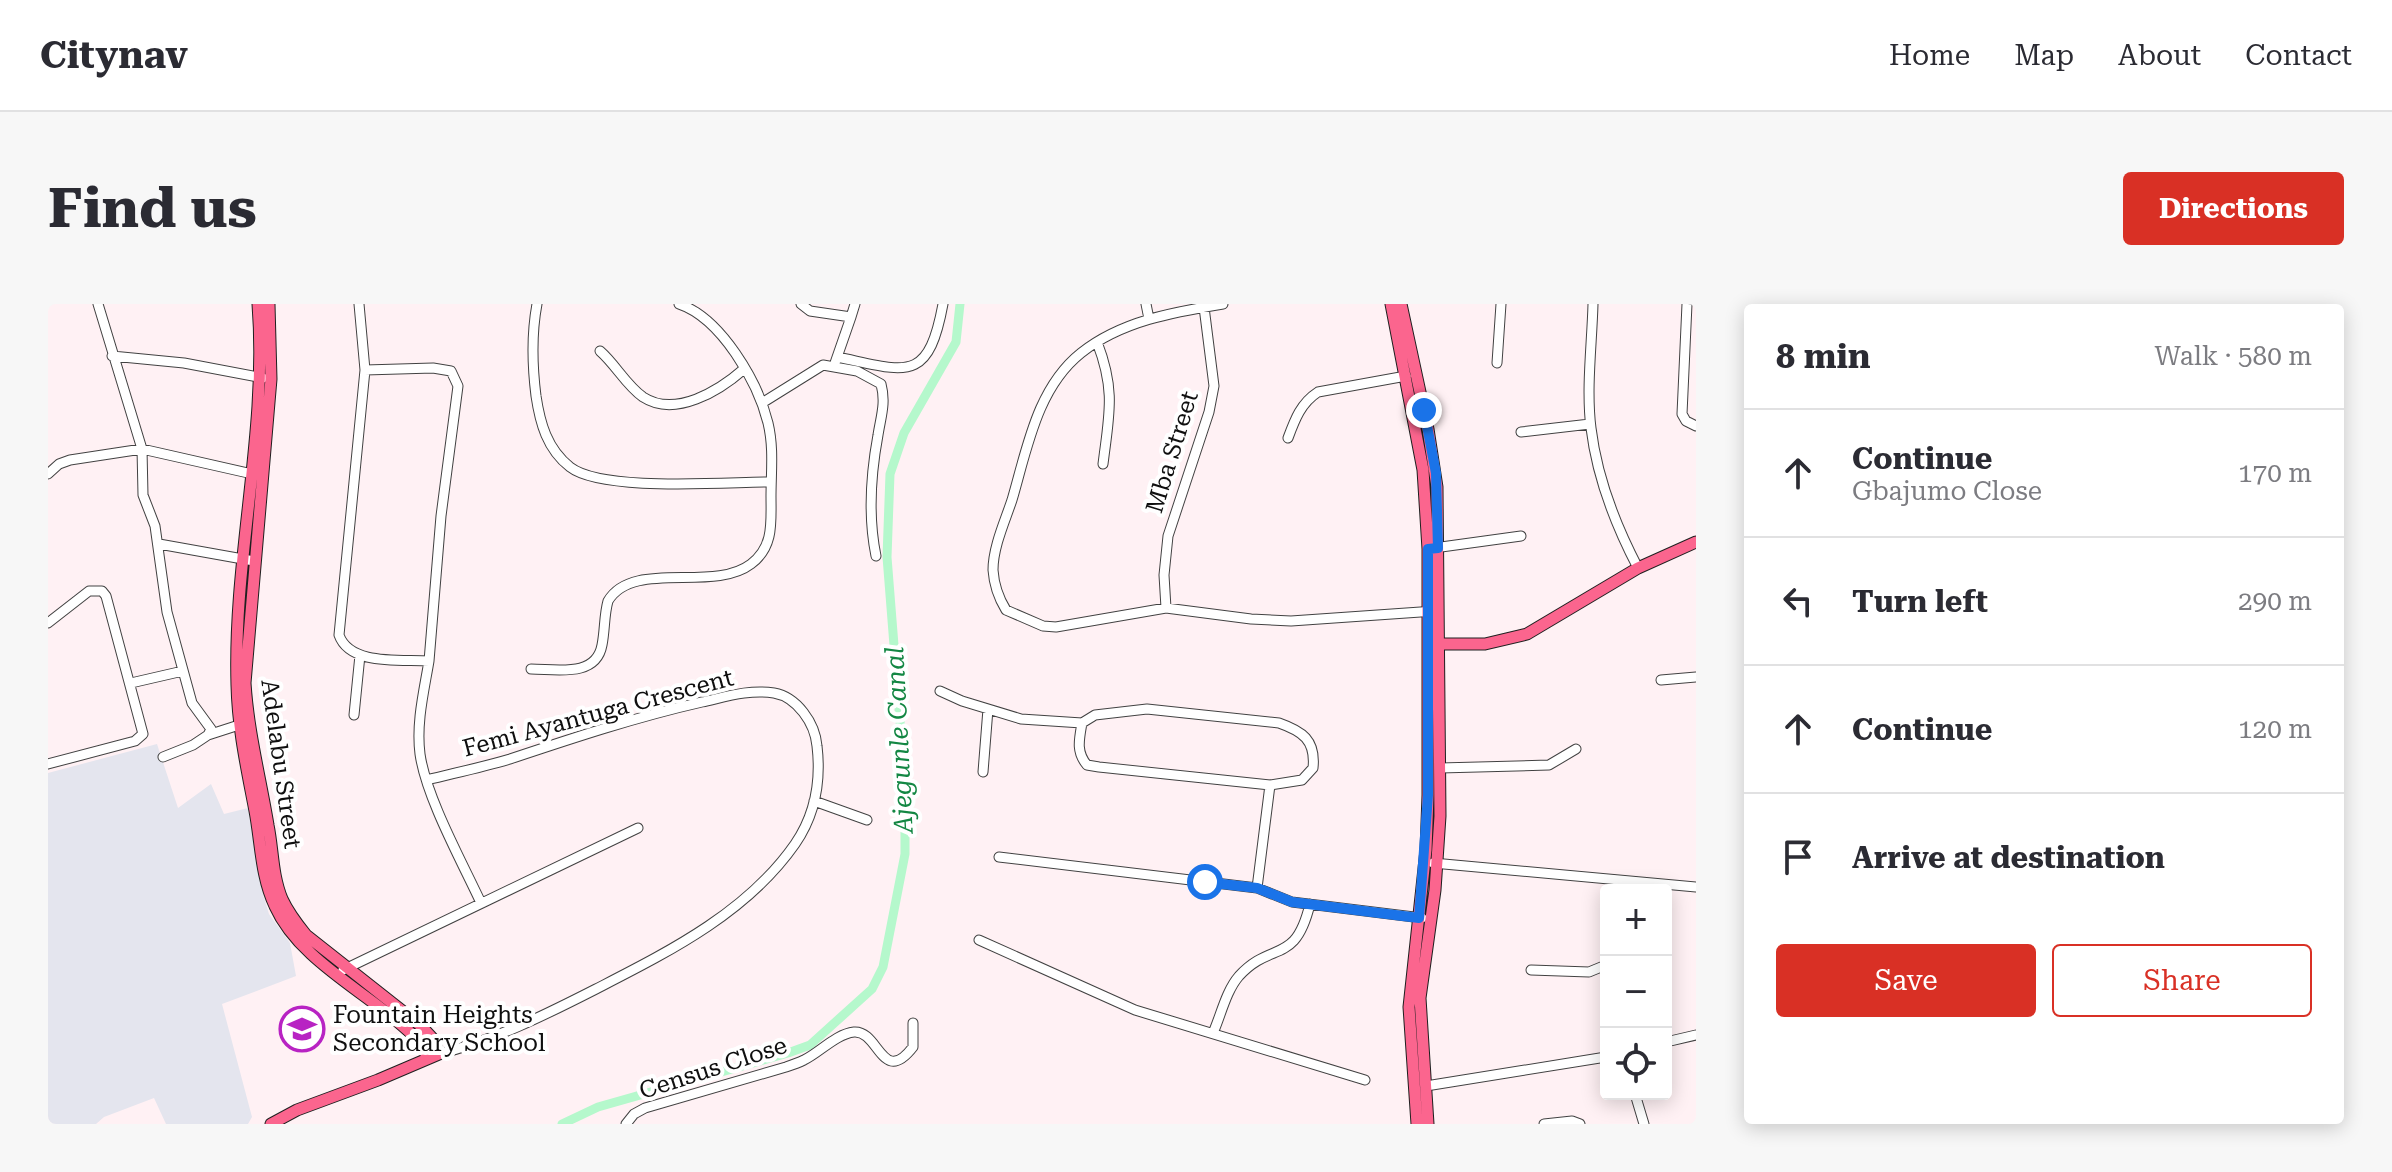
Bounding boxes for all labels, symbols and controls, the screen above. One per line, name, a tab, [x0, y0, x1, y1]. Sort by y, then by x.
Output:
text: Citynav	[40, 33, 188, 77]
text: Home	[1889, 39, 1970, 72]
text: Map	[2014, 39, 2074, 72]
text: About	[2118, 39, 2201, 72]
text: Contact	[2245, 39, 2352, 72]
button: Directions	[2123, 172, 2344, 245]
text: Find us	[48, 175, 257, 241]
text: 8 min	[1776, 336, 1871, 376]
text: Walk · 580 m	[2154, 341, 2312, 371]
street label: Mba Street	[1140, 388, 1204, 516]
route end	[1406, 392, 1442, 428]
text: Continue	[1852, 441, 1992, 476]
icon: ahead	[1776, 451, 1820, 495]
text: 170 m	[2238, 458, 2312, 488]
text: Gbajumo Close	[1852, 476, 2042, 506]
icon: left	[1776, 579, 1820, 623]
text: Turn left	[1852, 584, 1988, 619]
text: 290 m	[2238, 586, 2312, 616]
water label: Ajegunle Canal	[879, 646, 919, 836]
street label: Femi Ayantuga Crescent	[460, 663, 736, 763]
street label: Adelabu Street	[255, 677, 307, 851]
icon: ahead	[1776, 707, 1820, 751]
text: Continue	[1852, 712, 1992, 747]
text: 120 m	[2238, 714, 2312, 744]
icon: arrive	[1776, 835, 1820, 879]
text: Arrive at destination	[1852, 840, 2165, 875]
route start	[1187, 864, 1223, 900]
map controls	[1600, 884, 1672, 1100]
button: +	[1600, 884, 1672, 956]
button: Save	[1776, 944, 2036, 1017]
button: Share	[2052, 944, 2312, 1017]
button: −	[1600, 956, 1672, 1028]
place label: Fountain Heights Secondary School	[333, 1001, 545, 1057]
school or university icon: Fountain Heights Secondary School	[278, 1005, 326, 1053]
button: locate	[1600, 1028, 1672, 1100]
street label: Census Close	[636, 1031, 790, 1105]

